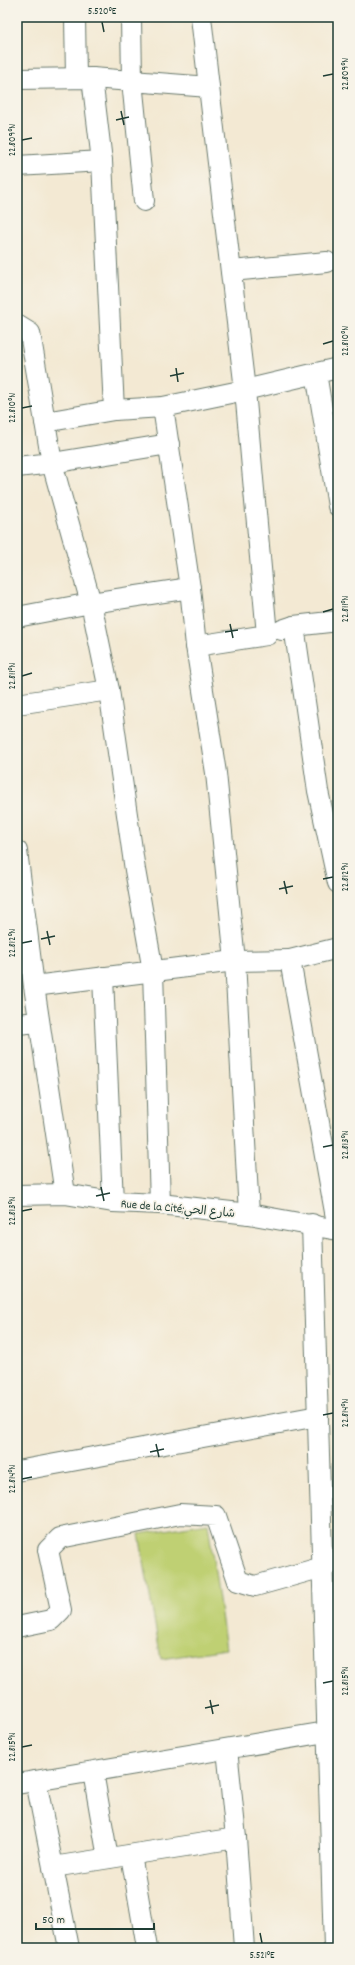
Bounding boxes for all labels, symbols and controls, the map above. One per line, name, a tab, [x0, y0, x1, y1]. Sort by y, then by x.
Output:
text: 5.520°E	[88, 5, 117, 19]
text: 22.809°N	[339, 58, 353, 90]
text: 22.809°N	[6, 124, 20, 156]
text: 22.810°N	[339, 326, 353, 356]
text: 22.810°N	[6, 393, 20, 423]
text: 22.811°N	[339, 595, 353, 622]
text: 22.811°N	[6, 662, 20, 689]
text: 22.812°N	[339, 862, 353, 892]
text: 22.812°N	[6, 928, 20, 958]
text: 22.813°N	[339, 1130, 353, 1160]
text: 22.813°N	[6, 1196, 20, 1226]
street label: Rue de la Cité;شارع الحي	[120, 1196, 236, 1224]
text: 22.814°N	[339, 1398, 353, 1427]
text: 22.814°N	[6, 1464, 20, 1493]
text: 22.815°N	[339, 1666, 353, 1696]
text: 22.815°N	[6, 1732, 20, 1762]
scale bar	[36, 1905, 154, 1931]
text: 50 m	[42, 1912, 65, 1929]
text: 5.521°E	[249, 1949, 275, 1963]

